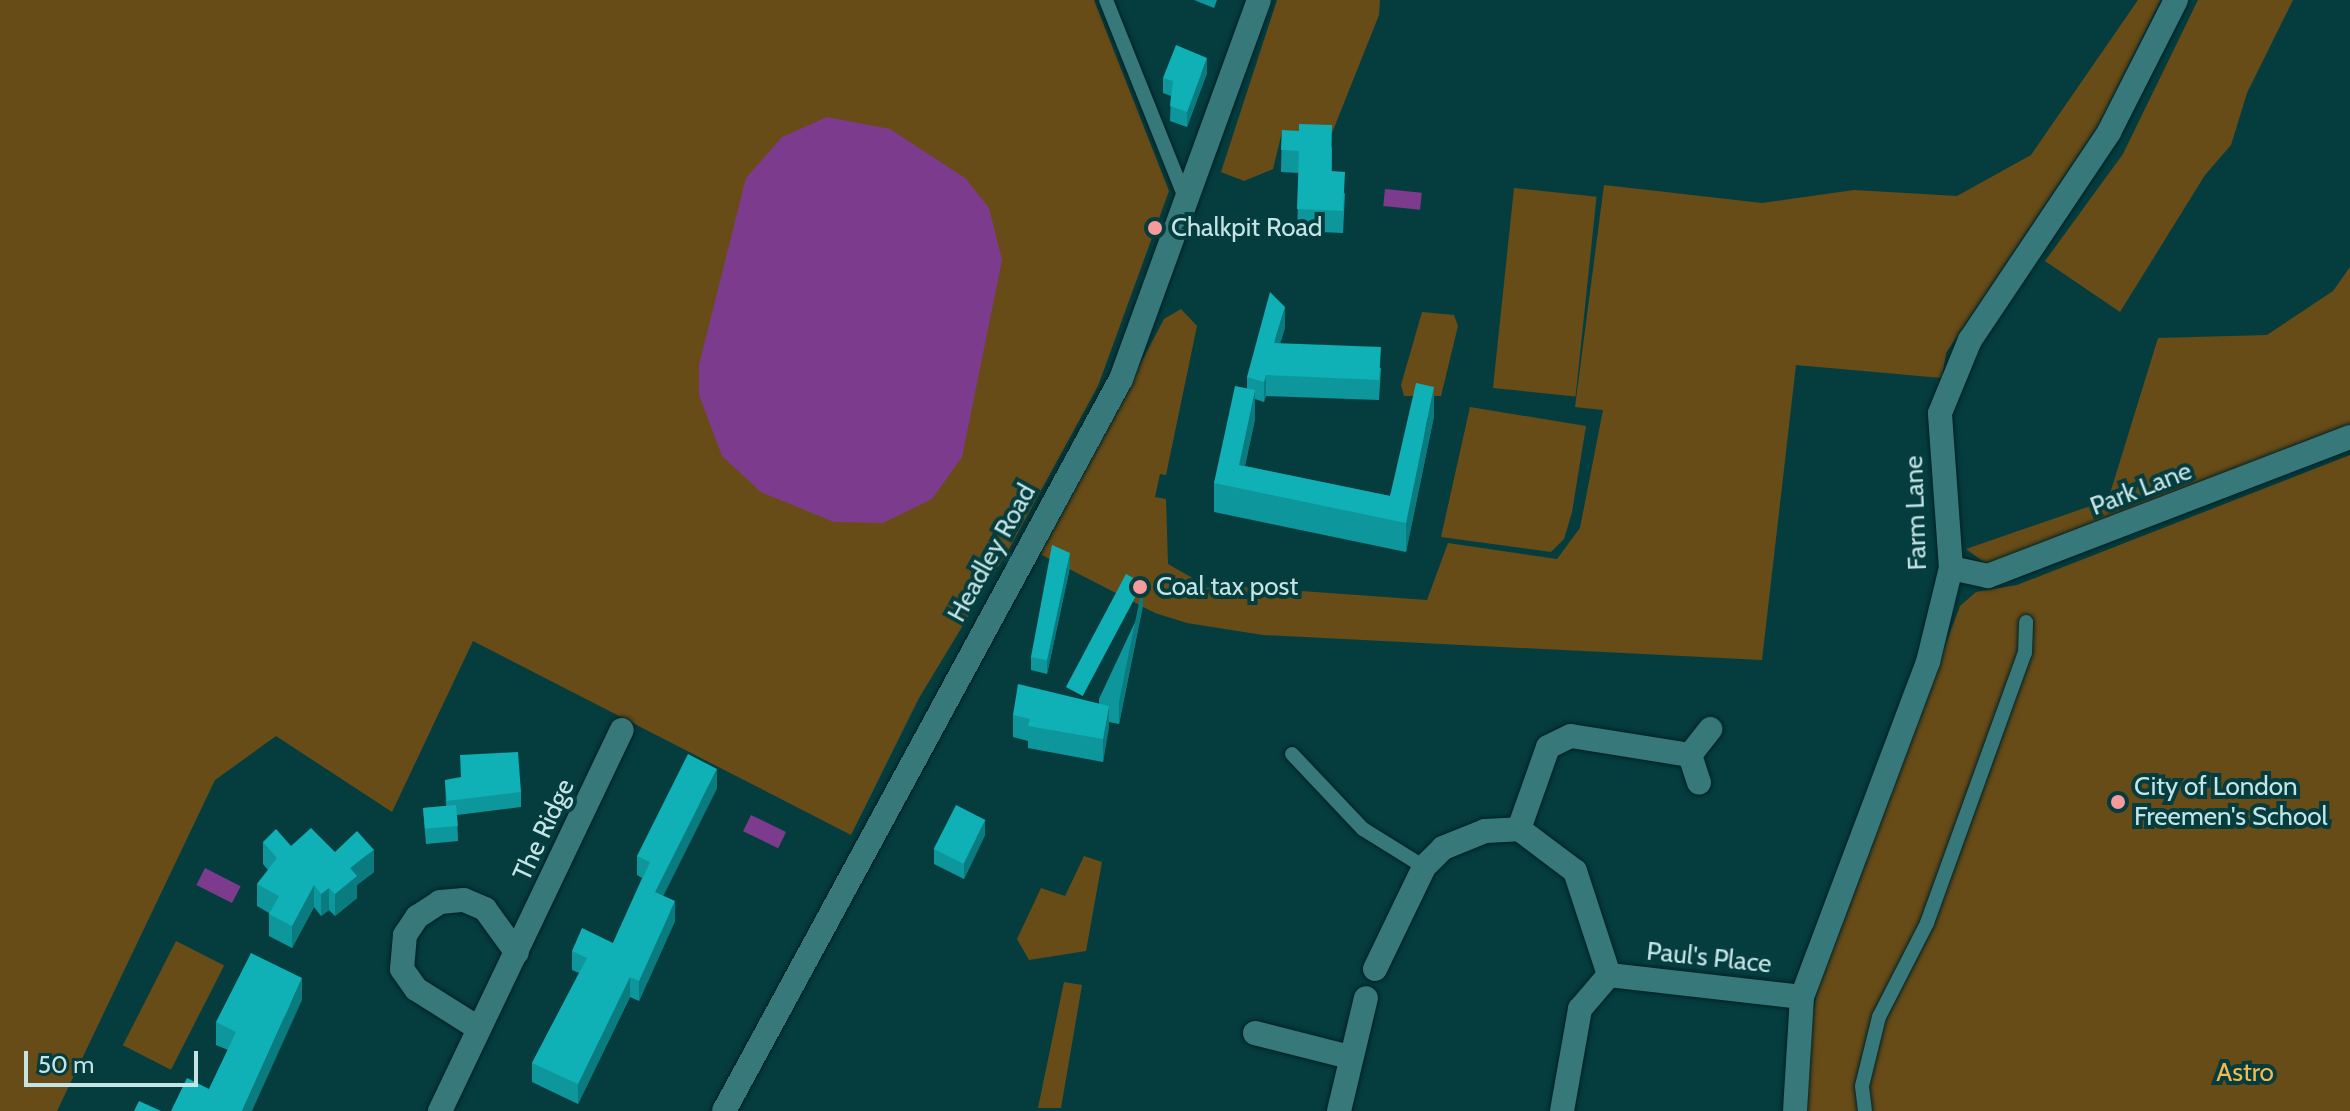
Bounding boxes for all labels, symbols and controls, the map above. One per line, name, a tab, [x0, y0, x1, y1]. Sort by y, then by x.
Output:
place label: Chalkpit Road	[1171, 212, 1322, 244]
marker: Chalkpit Road	[1146, 219, 1164, 237]
street label: Farm Lane	[1898, 455, 1934, 571]
street label: Park Lane	[2086, 455, 2196, 523]
street label: Headley Road	[941, 479, 1043, 627]
place label: Coal tax post	[1156, 571, 1298, 603]
marker: Coal tax post	[1131, 578, 1149, 596]
place label: City of London Freemen's School	[2134, 771, 2328, 832]
street label: The Ridge	[507, 774, 581, 886]
marker: City of London Freemen's School	[2109, 793, 2127, 811]
street label: Paul's Place	[1645, 936, 1773, 980]
scale bar	[28, 1035, 202, 1085]
text: 50 m	[38, 1050, 94, 1079]
park label: Astro	[2216, 1057, 2274, 1089]

